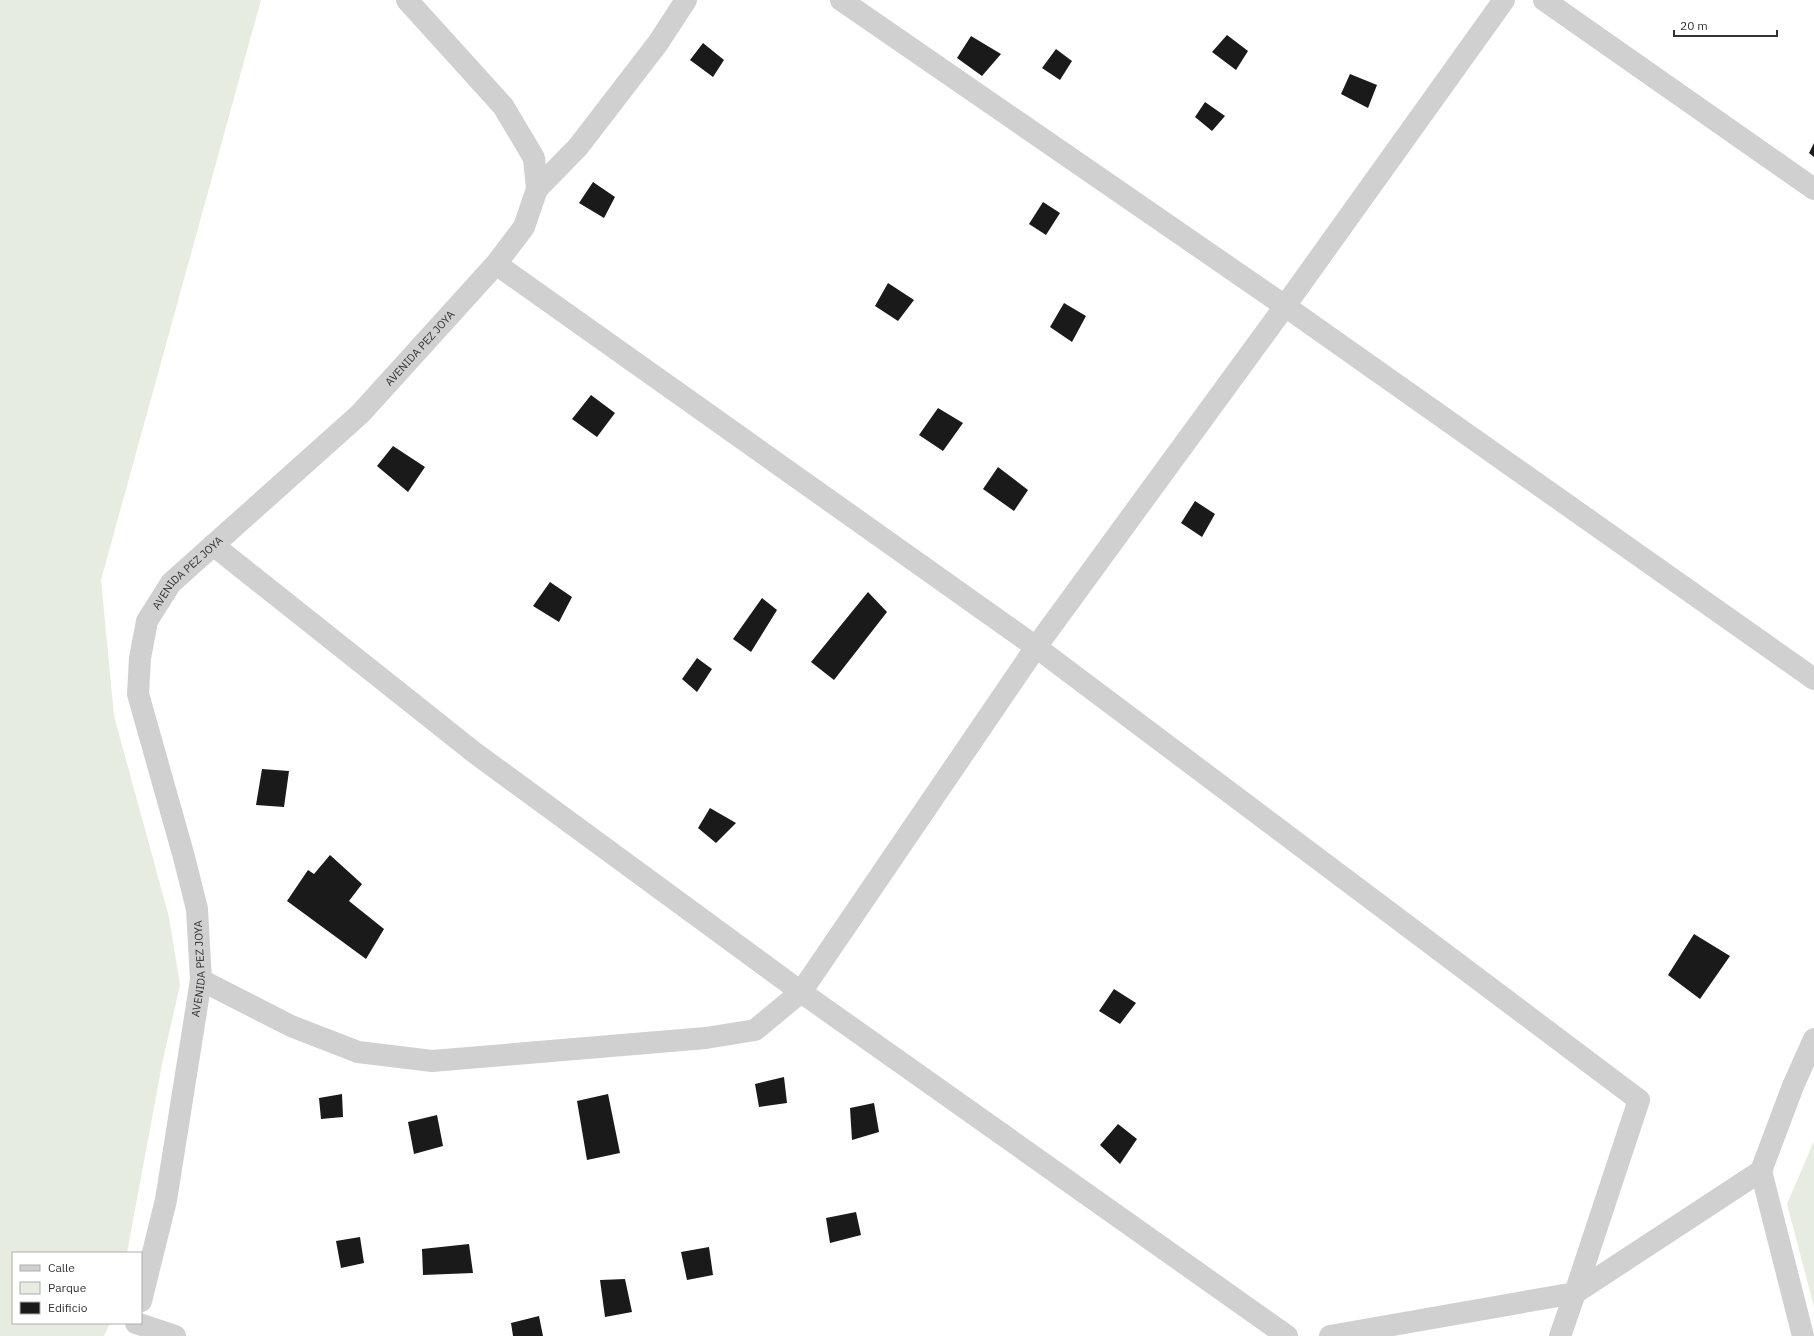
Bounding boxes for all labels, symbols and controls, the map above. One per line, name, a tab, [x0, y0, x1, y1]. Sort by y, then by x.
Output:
scale bar	[1674, 12, 1777, 38]
text: 20 m	[1680, 18, 1708, 33]
street label: AVENIDA PEZ JOYA	[382, 307, 457, 389]
street label: AVENIDA PEZ JOYA	[149, 533, 226, 612]
street label: AVENIDA PEZ JOYA	[188, 920, 208, 1018]
legend	[12, 1252, 142, 1324]
text: Calle	[48, 1260, 75, 1275]
text: Parque	[48, 1280, 87, 1295]
text: Edificio	[48, 1300, 88, 1315]

